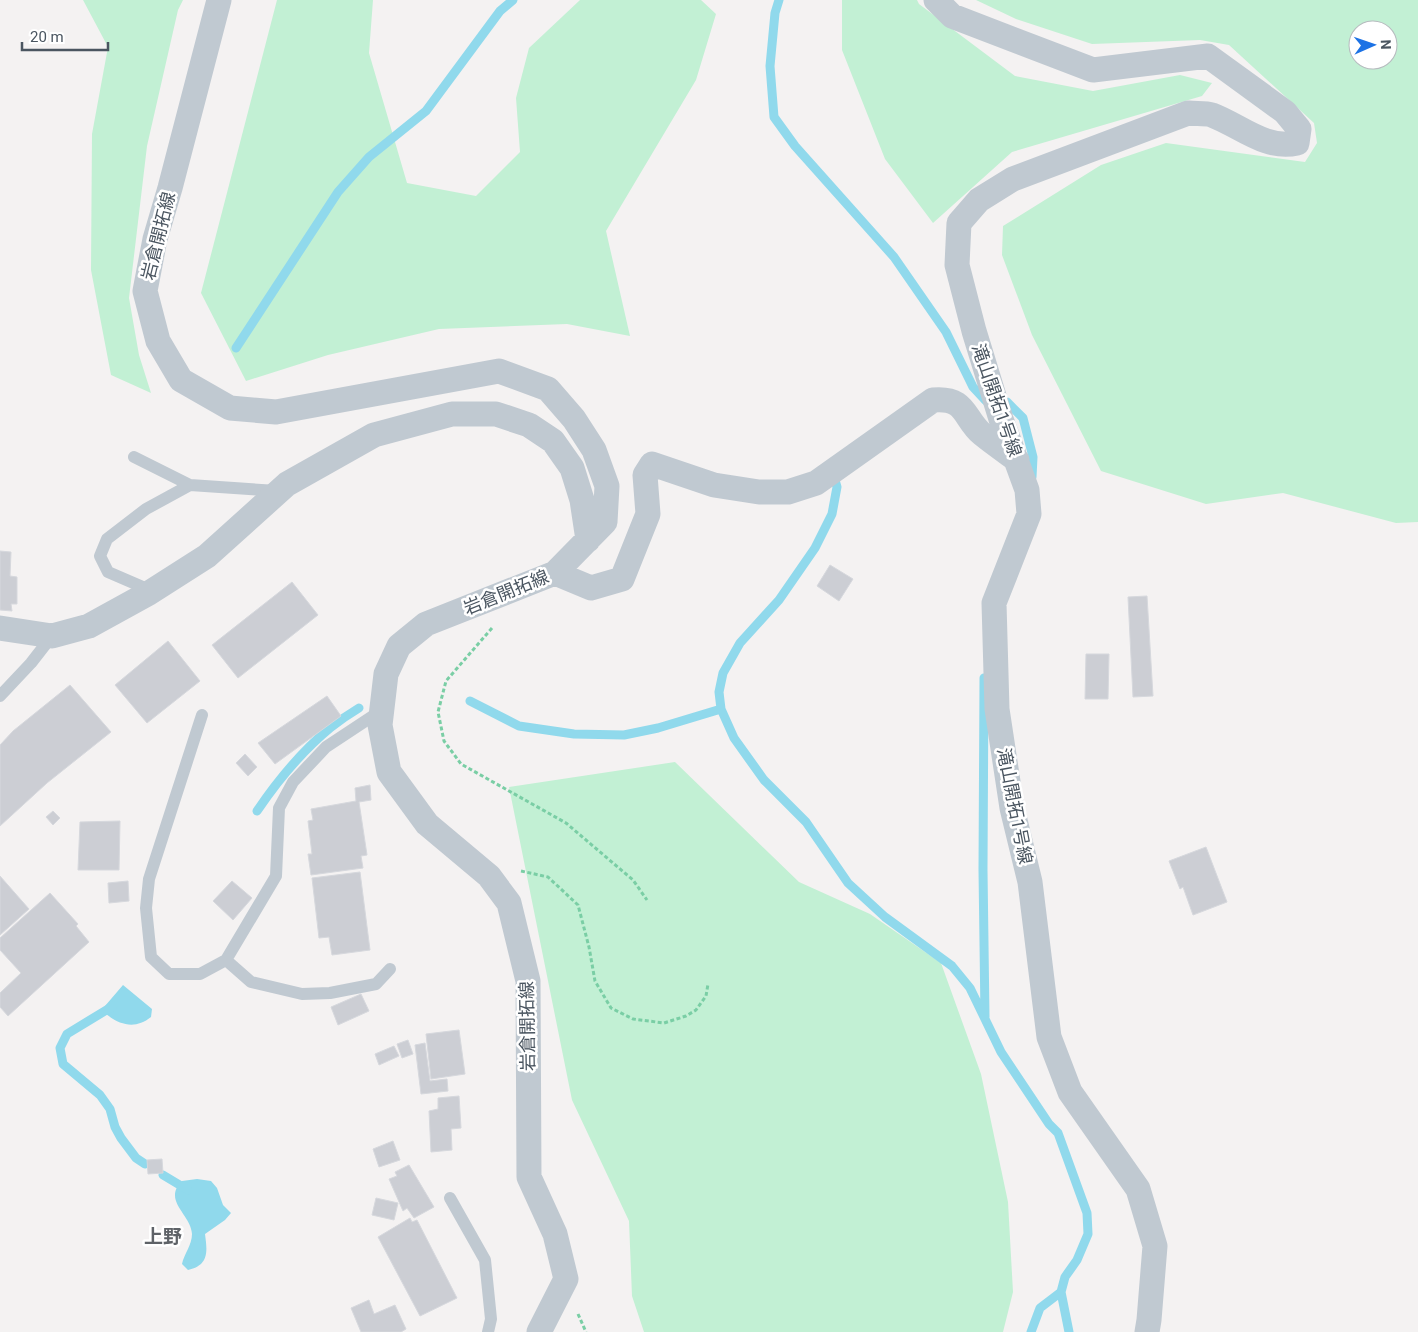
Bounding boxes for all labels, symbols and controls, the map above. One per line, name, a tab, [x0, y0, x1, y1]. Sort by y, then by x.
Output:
scale bar	[22, 20, 109, 52]
north arrow	[1348, 20, 1398, 70]
text: 20 m	[30, 28, 64, 46]
text: N	[1378, 39, 1394, 50]
street label: 岩倉開拓線	[137, 190, 179, 282]
street label: 滝山開拓1号線	[968, 341, 1026, 459]
street label: 岩倉開拓線	[460, 565, 552, 619]
street label: 滝山開拓1号線	[993, 746, 1037, 866]
street label: 岩倉開拓線	[516, 981, 538, 1071]
district label: 上野	[144, 1225, 182, 1248]

